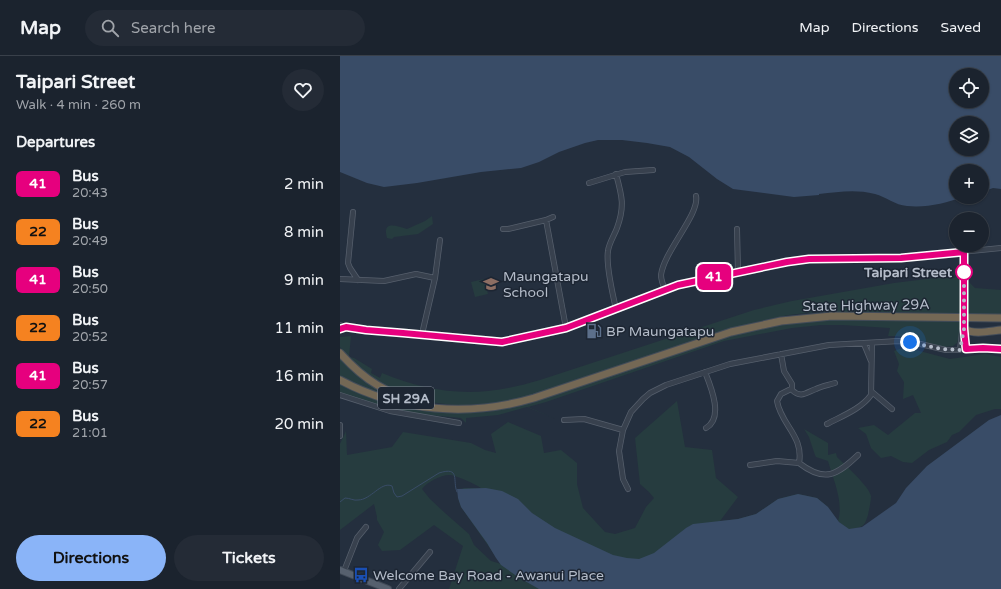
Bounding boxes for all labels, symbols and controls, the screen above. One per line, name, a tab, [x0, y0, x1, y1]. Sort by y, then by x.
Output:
search box	[85, 10, 365, 46]
text: Map	[20, 17, 61, 39]
icon: search	[99, 17, 121, 39]
text: Search here	[131, 19, 215, 37]
text: Map	[799, 19, 830, 36]
text: Directions	[852, 19, 919, 36]
text: Saved	[941, 19, 981, 36]
map controls	[949, 68, 989, 252]
button: locate	[949, 68, 989, 108]
button: heart	[282, 69, 324, 111]
text: Taipari Street	[16, 71, 135, 93]
text: Walk · 4 min · 260 m	[16, 97, 141, 113]
button: layers	[949, 116, 989, 156]
text: Departures	[16, 133, 95, 151]
button: +	[949, 164, 989, 204]
text: Bus	[72, 167, 99, 185]
text: 41	[29, 175, 47, 192]
text: 2 min	[284, 175, 324, 193]
text: 20:43	[72, 185, 108, 201]
button: −	[949, 212, 989, 252]
text: Bus	[72, 215, 99, 233]
text: 22	[29, 223, 47, 240]
text: 8 min	[284, 223, 324, 241]
text: 20:49	[72, 233, 108, 249]
text: Bus	[72, 263, 99, 281]
marker: Taipari Street	[955, 263, 973, 281]
line badge: 41	[696, 264, 732, 290]
place label: Taipari Street	[863, 264, 953, 281]
place label: Maungatapu School	[503, 268, 589, 301]
text: 41	[705, 268, 723, 285]
text: 41	[29, 271, 47, 288]
text: 9 min	[284, 271, 324, 289]
school or university icon: Maungatapu School	[482, 275, 500, 293]
text: 20:50	[72, 281, 108, 297]
street label: State Highway 29A	[802, 296, 930, 315]
text: Bus	[72, 311, 99, 329]
text: 22	[29, 319, 47, 336]
text: 11 min	[275, 319, 324, 337]
fuel station icon: BP Maungatapu	[585, 322, 603, 340]
place label: BP Maungatapu	[606, 323, 714, 340]
text: 20:52	[72, 329, 108, 345]
your location	[900, 332, 920, 352]
text: Bus	[72, 359, 99, 377]
text: 41	[29, 367, 47, 384]
text: 16 min	[275, 367, 324, 385]
text: 20:57	[72, 377, 108, 393]
road number: SH 29A	[378, 387, 434, 409]
text: Bus	[72, 407, 99, 425]
text: 22	[29, 415, 47, 432]
text: 20 min	[275, 415, 324, 433]
text: 21:01	[72, 425, 108, 441]
button: Directions	[16, 535, 166, 581]
button: Tickets	[174, 535, 324, 581]
bus stop icon: Welcome Bay Road - Awanui Place	[352, 566, 370, 584]
place label: Welcome Bay Road - Awanui Place	[373, 567, 604, 584]

